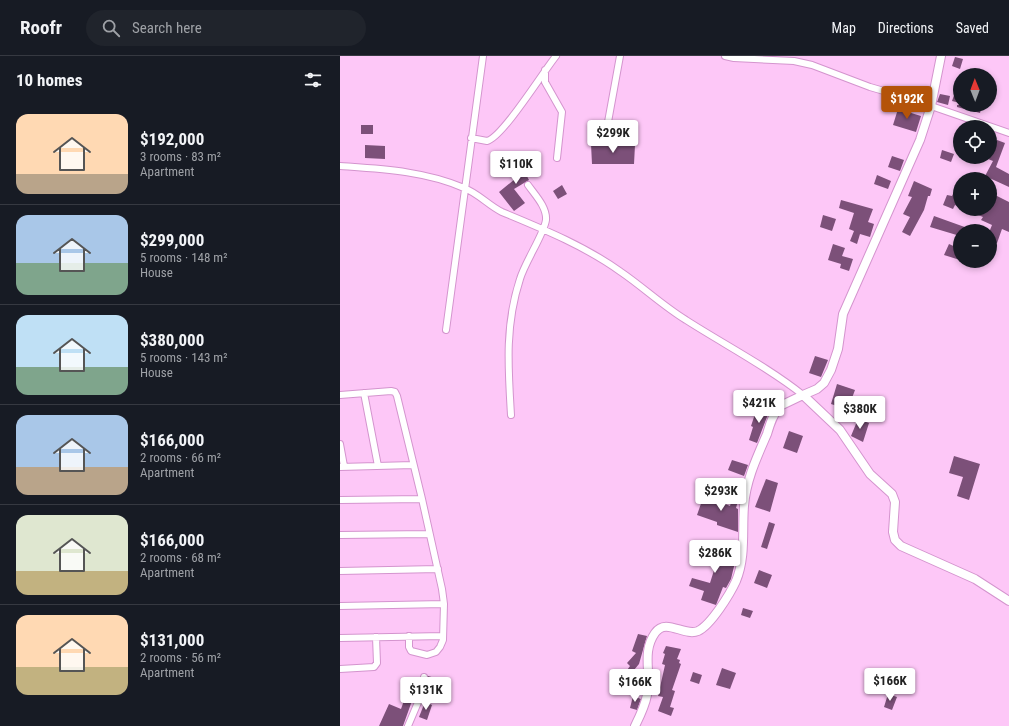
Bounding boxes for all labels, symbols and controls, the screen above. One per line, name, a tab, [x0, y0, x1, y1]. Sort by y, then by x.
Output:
search box	[86, 10, 366, 46]
text: Roofr	[20, 16, 62, 39]
icon: search	[100, 17, 122, 39]
text: Search here	[132, 19, 202, 37]
text: Map	[832, 20, 856, 36]
text: Directions	[878, 20, 934, 36]
text: Saved	[956, 20, 989, 36]
north arrow	[953, 68, 997, 112]
map controls	[953, 68, 997, 268]
icon: filters	[302, 69, 324, 91]
text: 10 homes	[16, 70, 82, 90]
pin: $192K	[879, 86, 935, 120]
text: $192K	[890, 91, 924, 106]
pin: $299K	[585, 120, 641, 154]
button: locate	[953, 120, 997, 164]
text: $299K	[596, 125, 630, 140]
text: $192,000	[140, 129, 204, 149]
icon: home	[48, 130, 96, 178]
text: 3 rooms · 83 m²	[140, 149, 221, 164]
pin: $110K	[488, 151, 544, 185]
text: $110K	[499, 156, 533, 171]
text: Apartment	[140, 164, 194, 179]
button: +	[953, 172, 997, 216]
button: −	[953, 224, 997, 268]
text: $299,000	[140, 230, 204, 250]
icon: home	[48, 231, 96, 279]
text: 5 rooms · 148 m²	[140, 250, 227, 265]
text: House	[140, 265, 173, 280]
text: $380,000	[140, 330, 204, 350]
icon: home	[48, 331, 96, 379]
text: 5 rooms · 143 m²	[140, 350, 227, 365]
text: House	[140, 365, 173, 380]
pin: $421K	[731, 390, 787, 424]
text: $421K	[742, 395, 776, 410]
pin: $380K	[832, 396, 888, 430]
text: $380K	[843, 401, 877, 416]
text: $166,000	[140, 430, 204, 450]
icon: home	[48, 431, 96, 479]
text: 2 rooms · 66 m²	[140, 450, 221, 465]
text: Apartment	[140, 465, 194, 480]
pin: $293K	[693, 478, 749, 512]
text: $293K	[704, 483, 738, 498]
text: $166,000	[140, 530, 204, 550]
icon: home	[48, 531, 96, 579]
pin: $286K	[687, 540, 743, 574]
text: $286K	[698, 545, 732, 560]
text: 2 rooms · 68 m²	[140, 550, 221, 565]
text: Apartment	[140, 565, 194, 580]
text: $131,000	[140, 630, 204, 650]
icon: home	[48, 631, 96, 679]
text: 2 rooms · 56 m²	[140, 650, 221, 665]
text: Apartment	[140, 665, 194, 680]
pin: $166K	[862, 668, 918, 702]
pin: $166K	[607, 669, 663, 703]
text: $166K	[873, 673, 907, 688]
text: $166K	[618, 674, 652, 689]
pin: $131K	[398, 677, 454, 711]
text: $131K	[409, 682, 443, 697]

